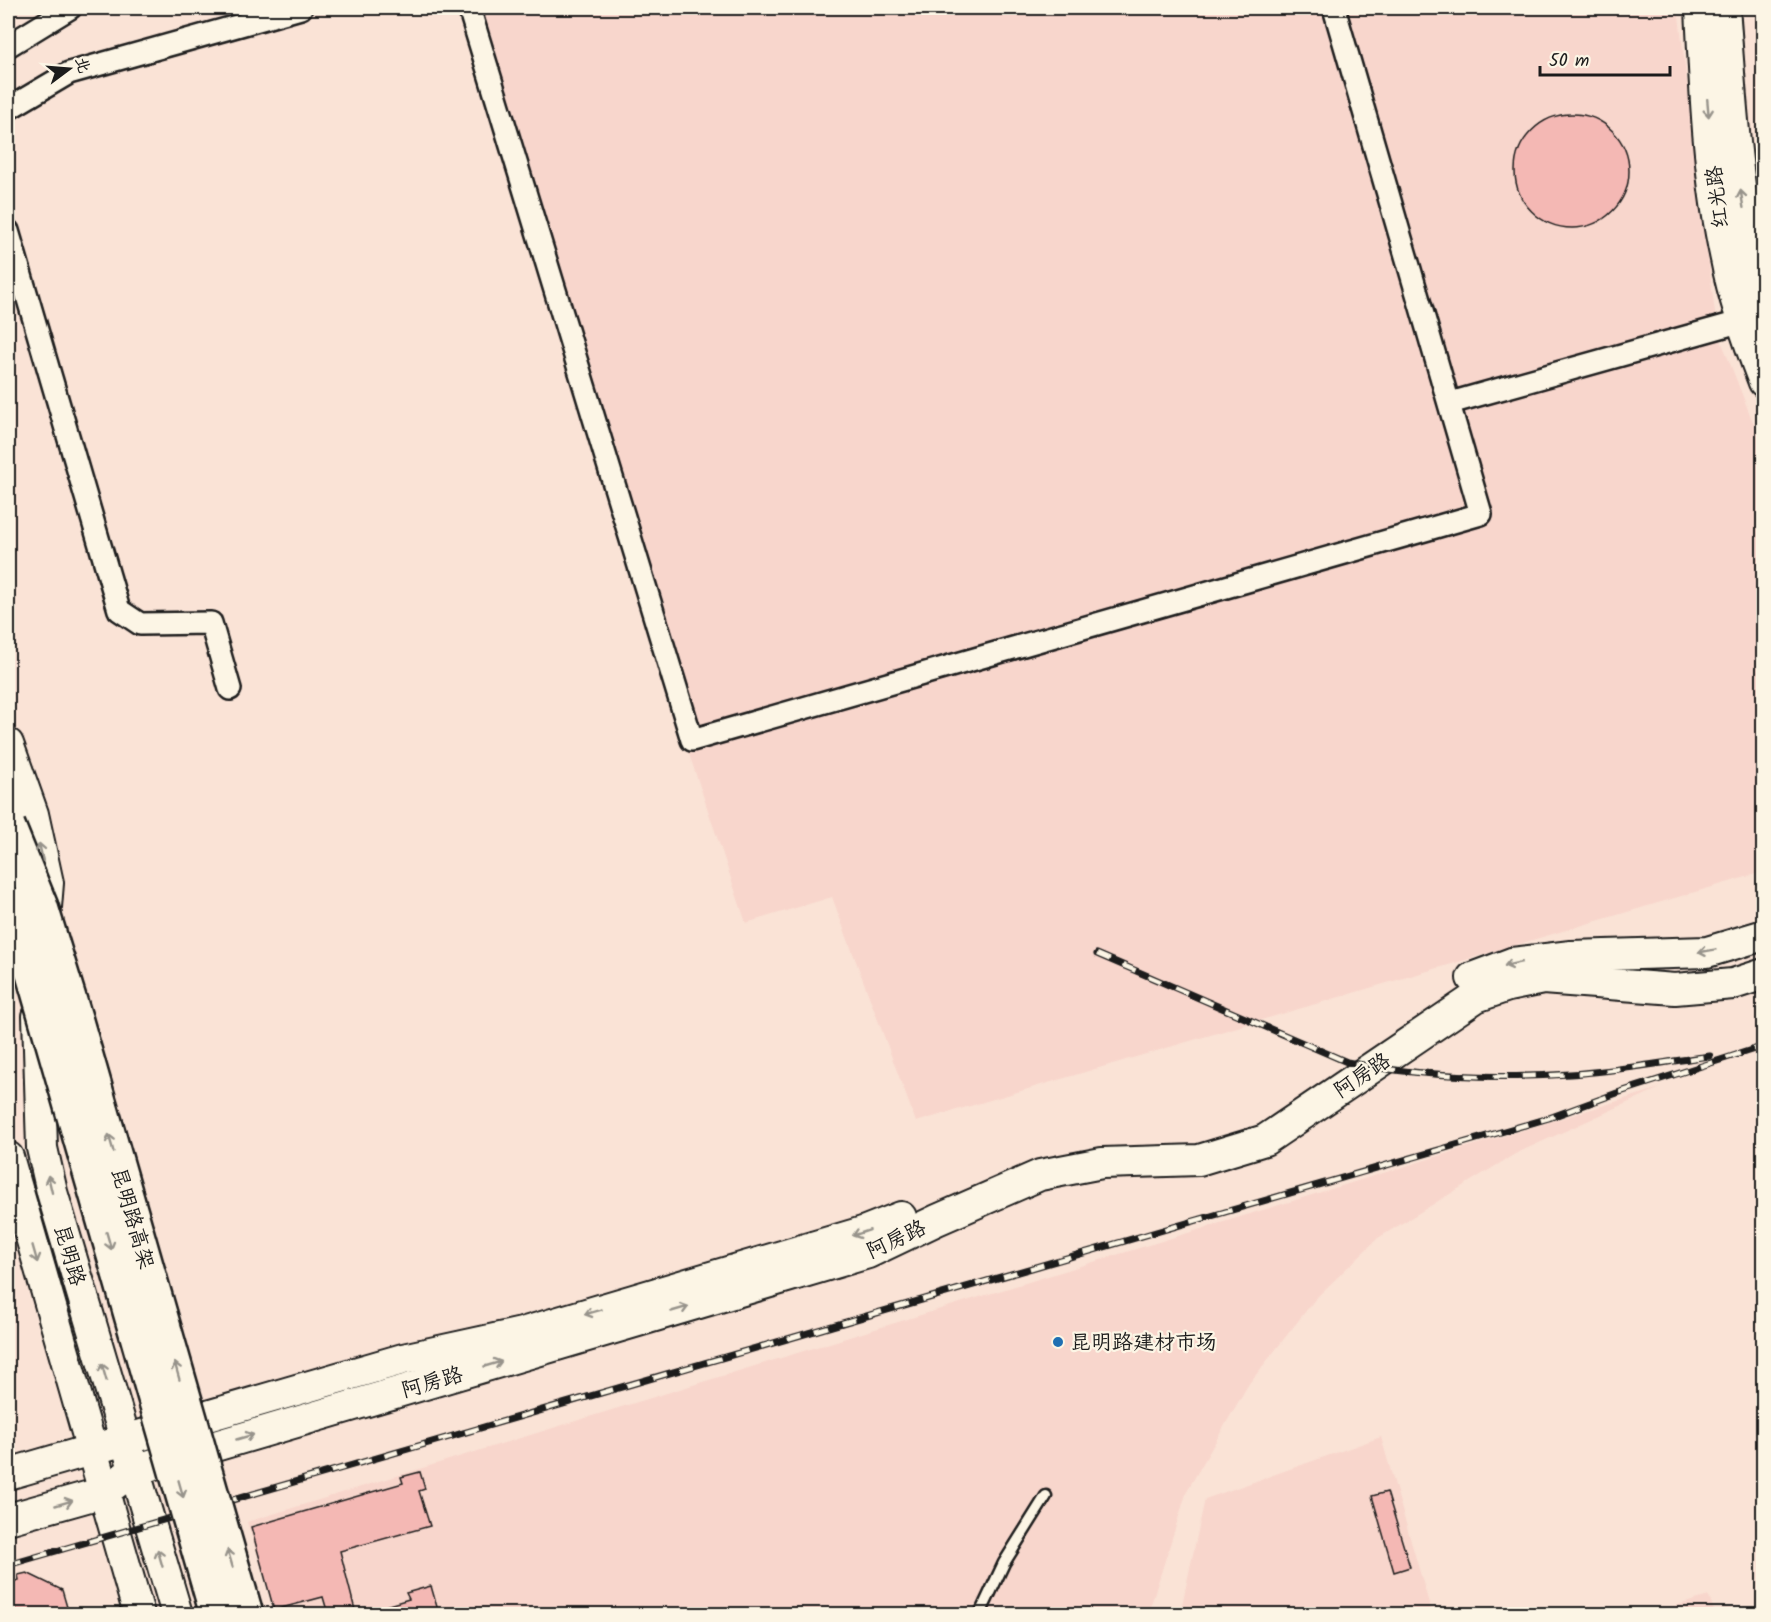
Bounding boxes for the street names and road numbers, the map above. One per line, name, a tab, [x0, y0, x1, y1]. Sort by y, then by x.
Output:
street label: 红光路	[1698, 164, 1739, 230]
street label: 阿房路	[1327, 1045, 1398, 1108]
street label: 昆明路高架	[101, 1163, 162, 1273]
street label: 阿房路	[861, 1212, 932, 1269]
street label: 昆明路	[44, 1221, 93, 1290]
street label: 阿房路	[398, 1359, 467, 1408]

